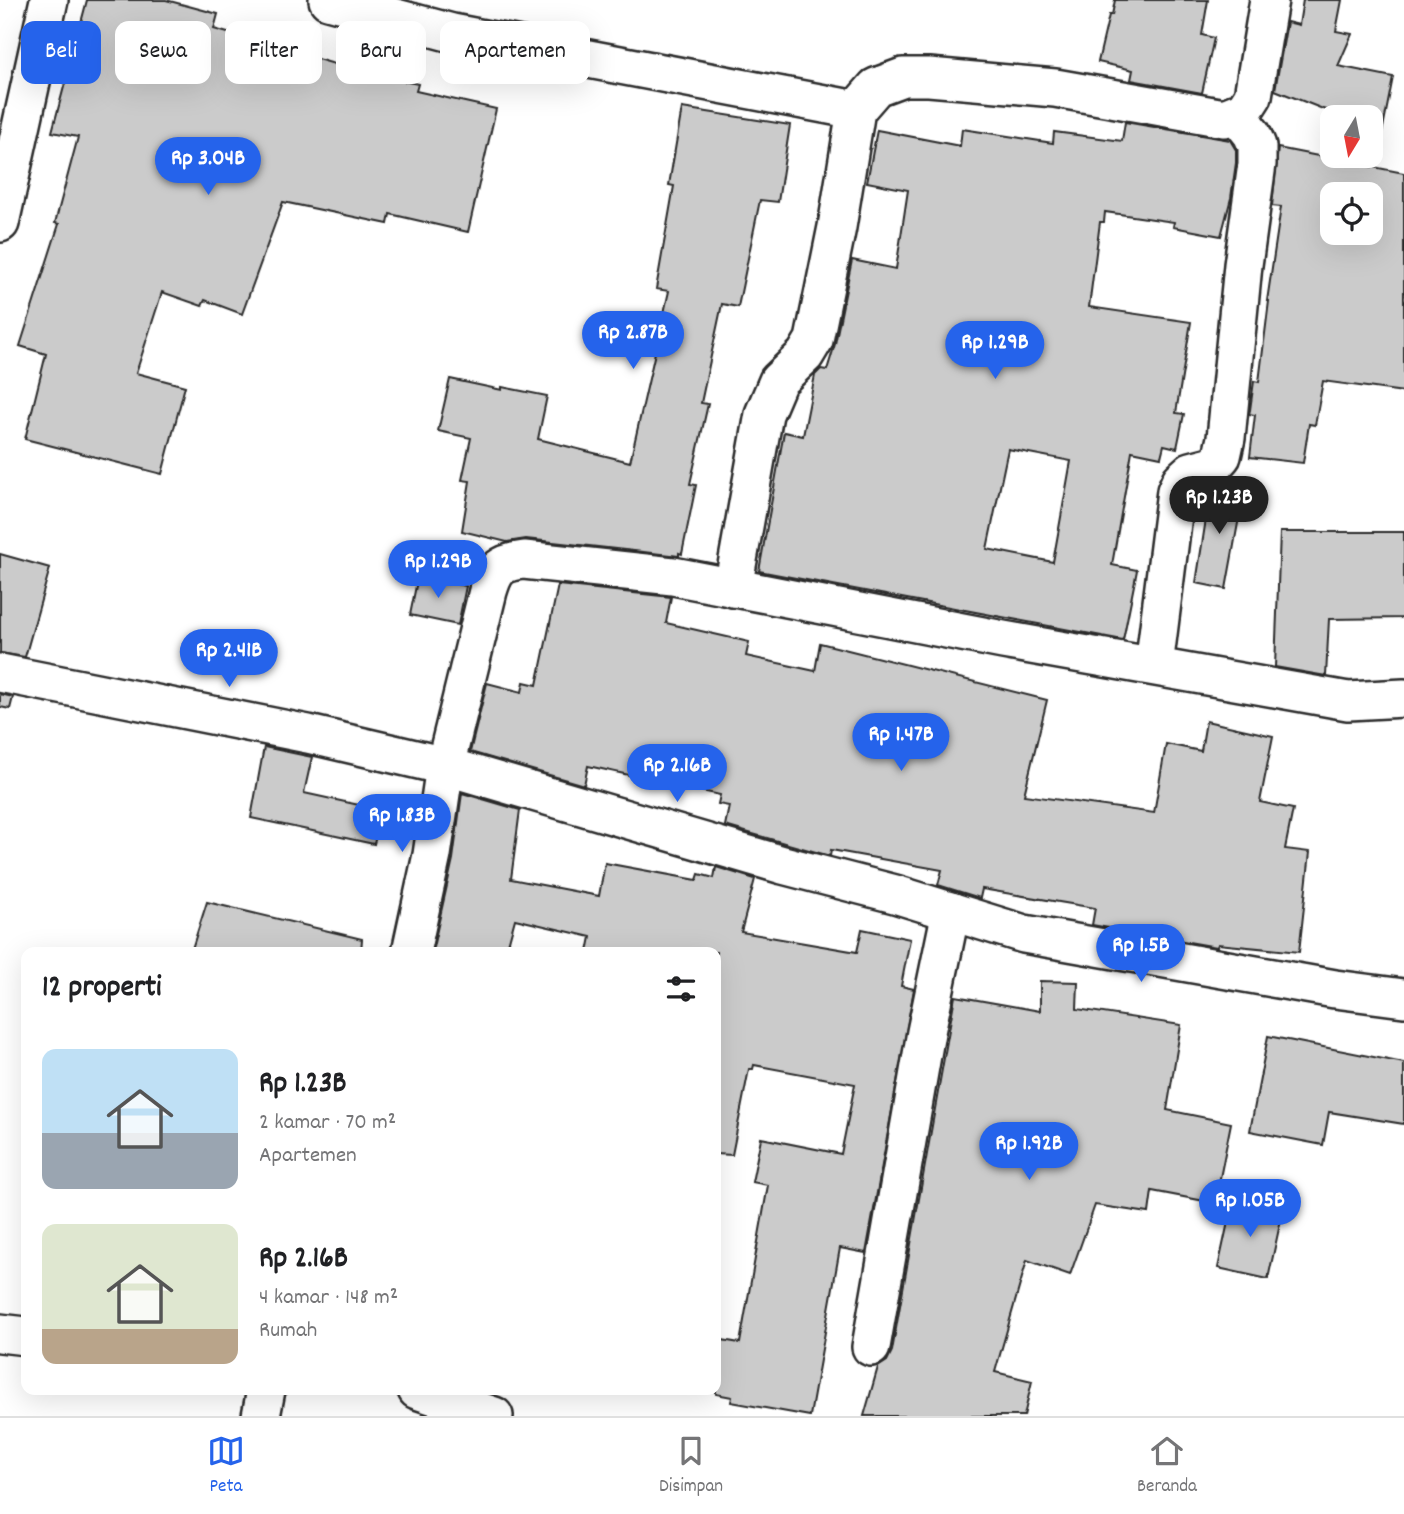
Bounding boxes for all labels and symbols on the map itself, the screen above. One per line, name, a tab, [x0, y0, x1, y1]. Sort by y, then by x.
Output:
north arrow	[1320, 105, 1382, 168]
pin: Rp 3.04B	[136, 138, 280, 197]
pin: Rp 2.87B	[561, 312, 705, 371]
pin: Rp 1.29B	[923, 322, 1067, 381]
pin: Rp 1.23B	[1147, 476, 1291, 536]
pin: Rp 1.29B	[366, 540, 510, 600]
pin: Rp 2.41B	[157, 630, 301, 689]
pin: Rp 1.47B	[829, 714, 973, 773]
pin: Rp 2.16B	[605, 744, 749, 804]
pin: Rp 1.83B	[330, 794, 474, 854]
pin: Rp 1.5B	[1076, 925, 1206, 984]
pin: Rp 1.92B	[957, 1122, 1101, 1182]
pin: Rp 1.05B	[1178, 1180, 1322, 1239]

